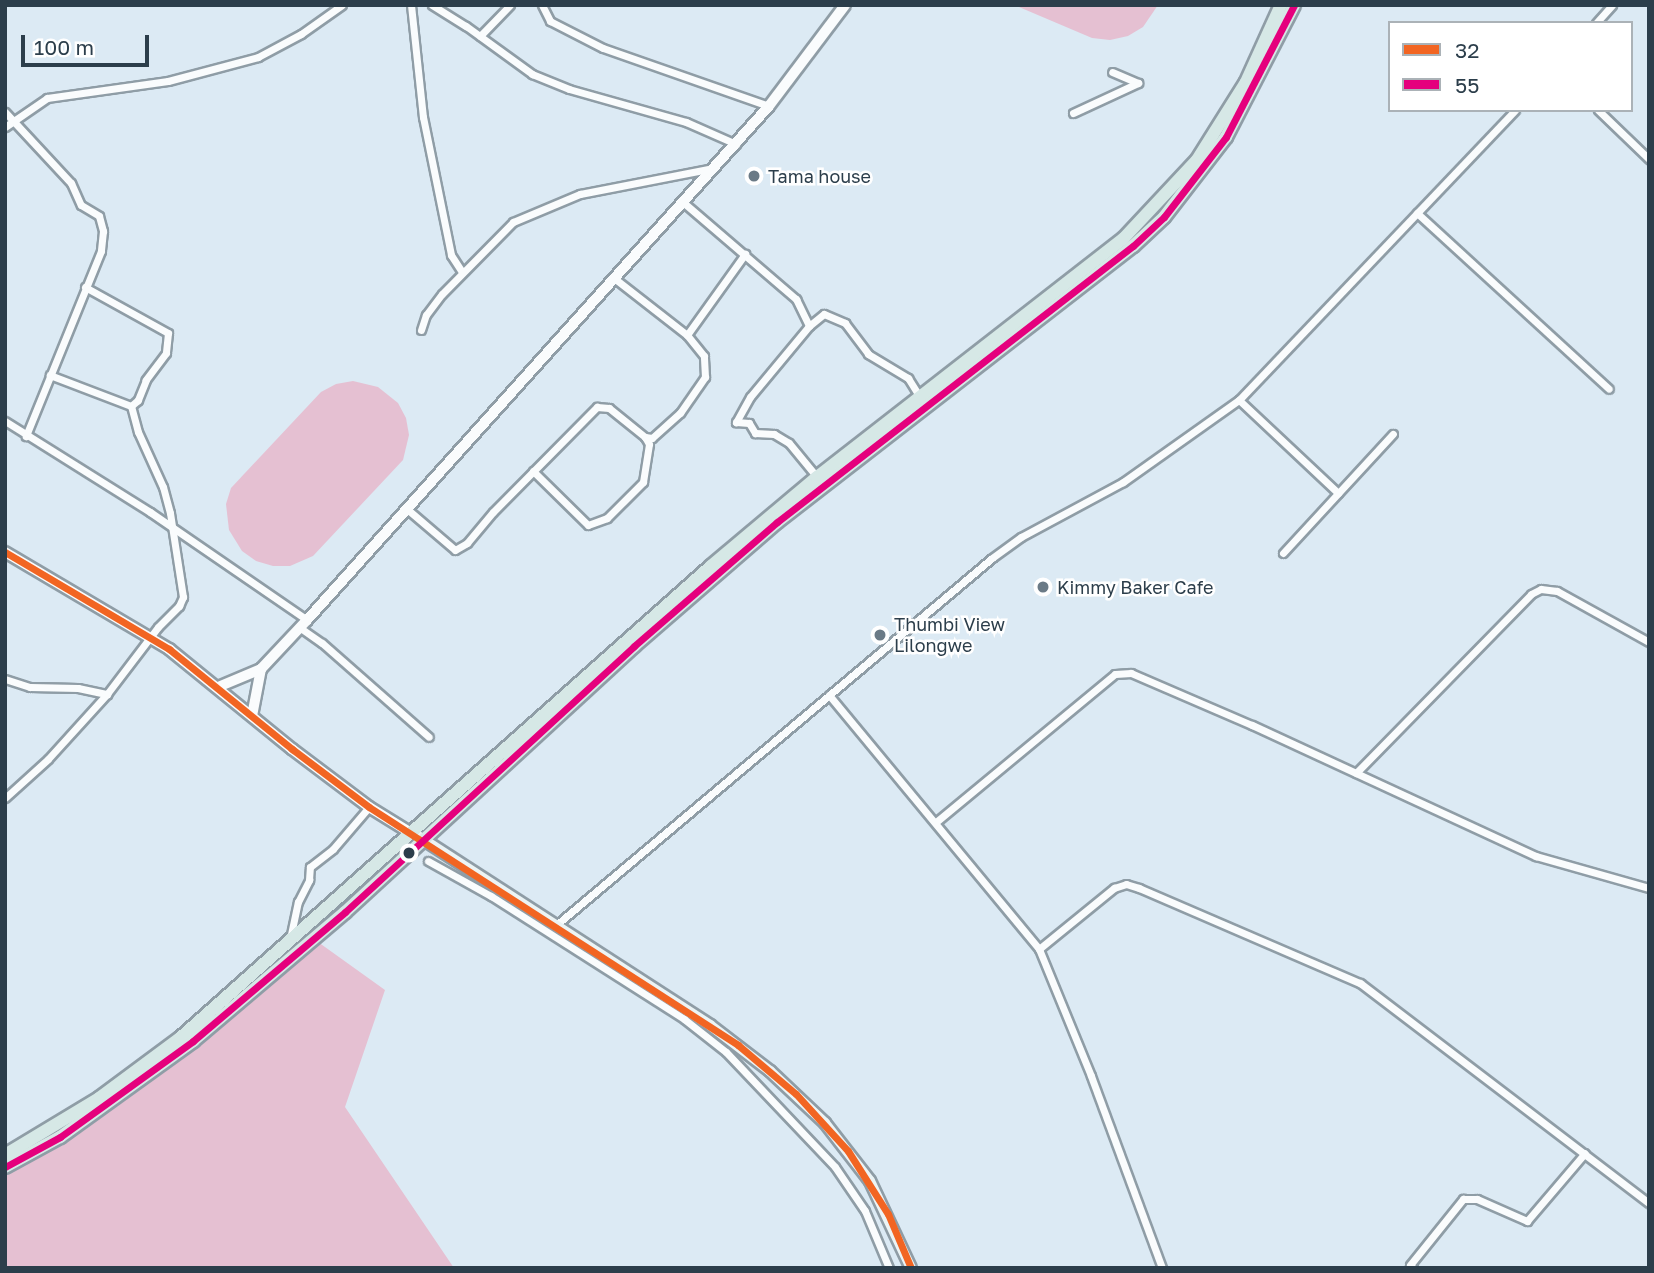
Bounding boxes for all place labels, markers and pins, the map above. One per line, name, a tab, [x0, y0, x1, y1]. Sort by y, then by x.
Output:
place label: Tama house	[768, 165, 871, 187]
marker: Tama house	[746, 168, 762, 184]
place label: Kimmy Baker Cafe	[1057, 576, 1214, 598]
marker: Kimmy Baker Cafe	[1035, 579, 1051, 595]
place label: Thumbi View Lilongwe	[894, 614, 1005, 656]
marker: Thumbi View Lilongwe	[872, 627, 888, 643]
unlabelled marker	[402, 846, 416, 860]

